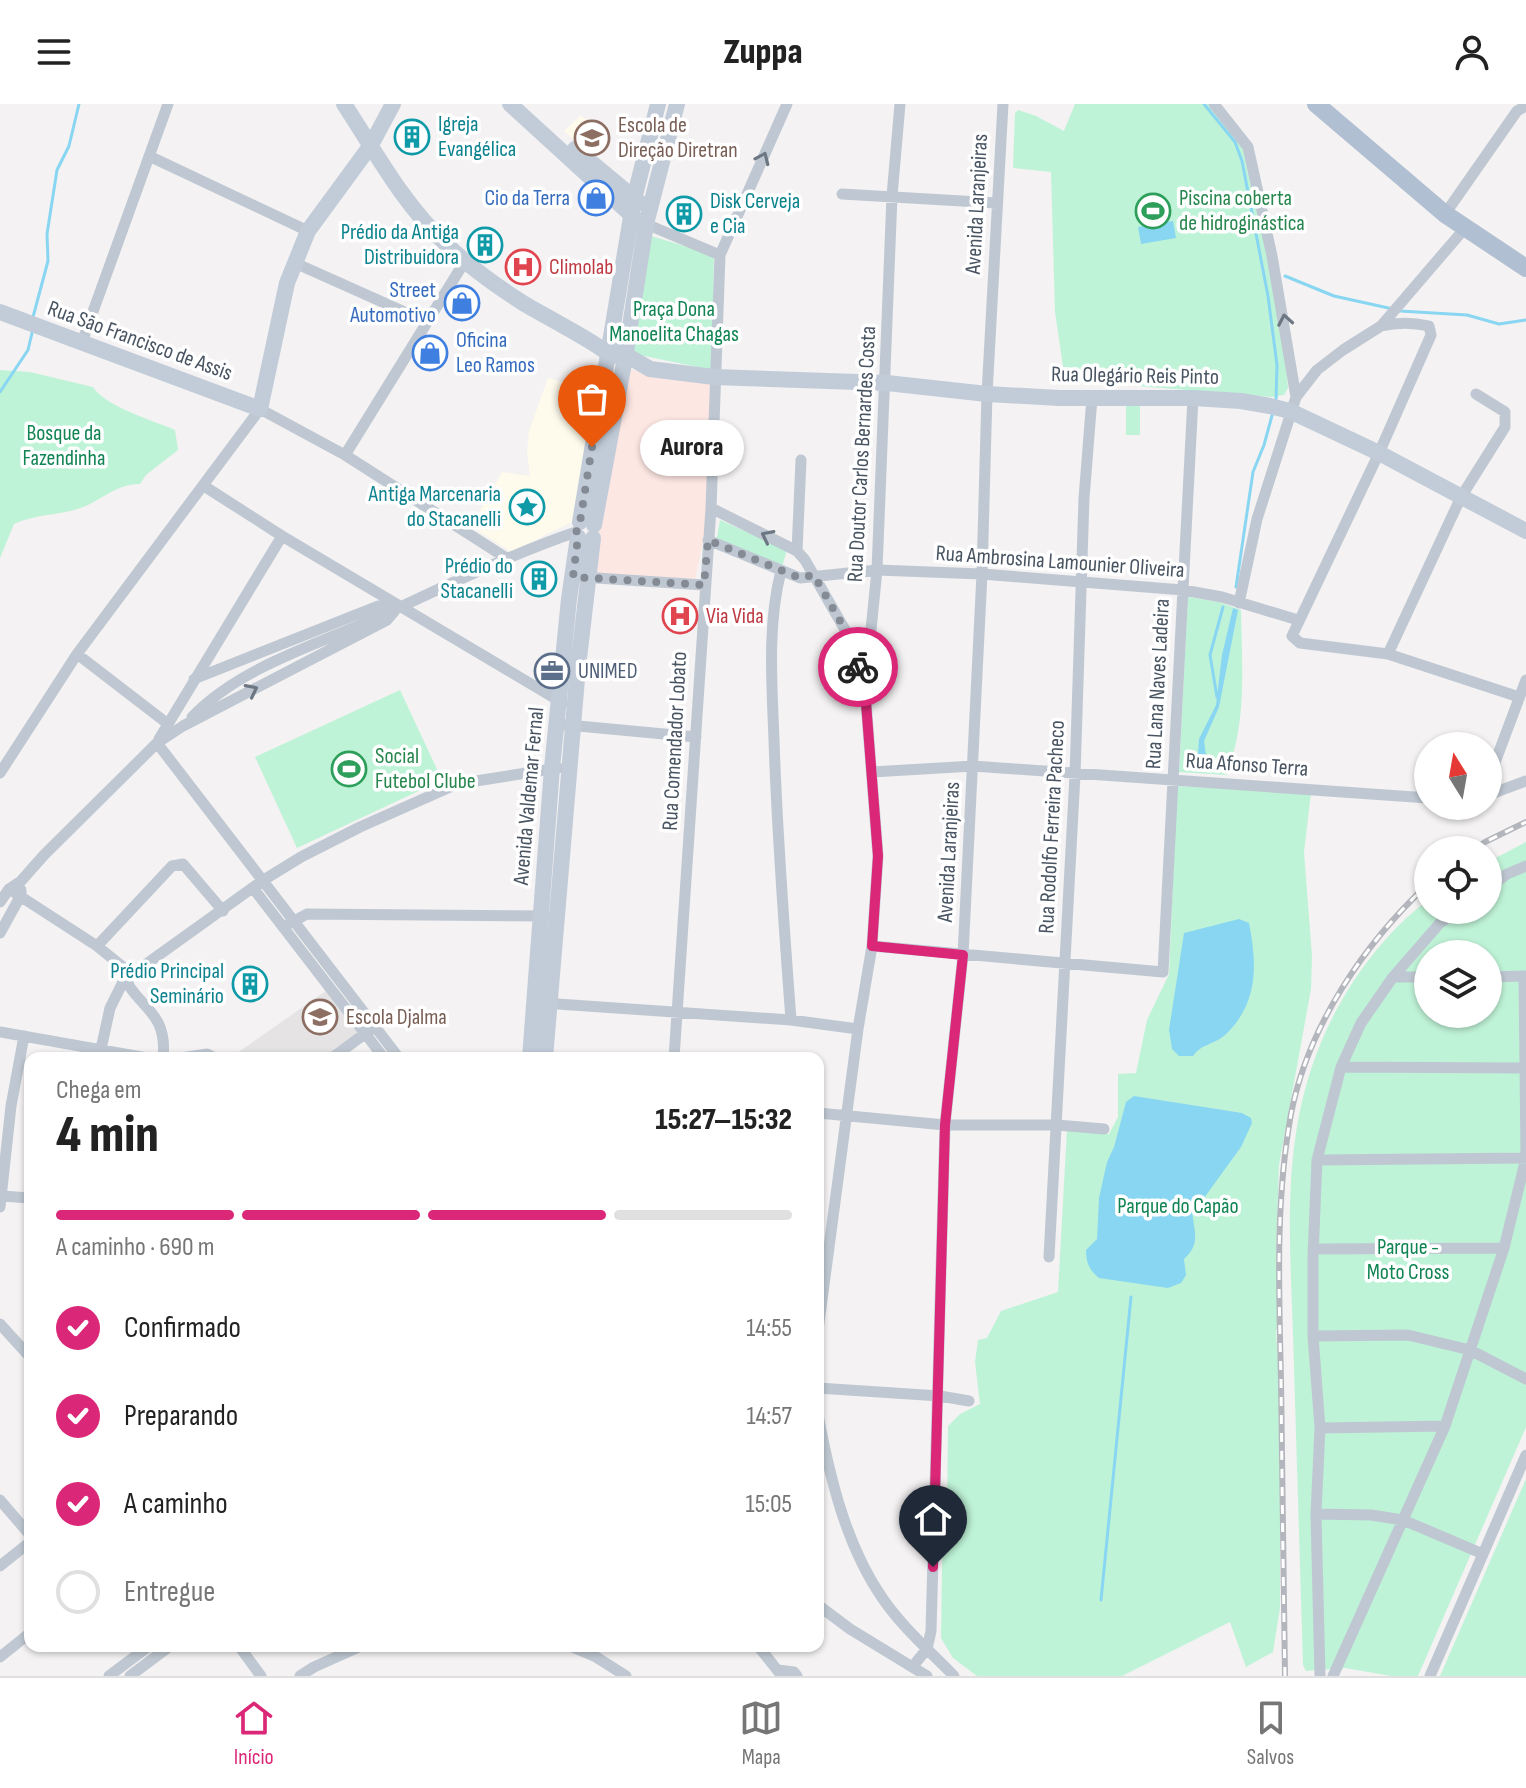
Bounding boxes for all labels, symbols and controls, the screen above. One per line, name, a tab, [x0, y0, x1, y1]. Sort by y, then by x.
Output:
icon: menu	[32, 30, 76, 74]
icon: person	[1450, 30, 1494, 74]
text: Zuppa	[723, 31, 803, 74]
place label: Igreja Evangélica	[438, 111, 516, 163]
place label: Escola de Direção Diretran	[618, 112, 738, 164]
building icon: Igreja Evangélica	[393, 118, 431, 156]
school or university icon: Escola de Direção Diretran	[573, 119, 611, 157]
street label: Avenida Laranjeiras	[960, 133, 994, 276]
one-way arrow	[753, 152, 769, 166]
shop icon: Cio da Terra	[577, 179, 615, 217]
place label: Cio da Terra	[484, 185, 570, 212]
place label: Piscina coberta de hidroginástica	[1179, 185, 1305, 237]
place label: Disk Cerveja e Cia	[710, 188, 800, 240]
sports icon: Piscina coberta de hidroginástica	[1134, 192, 1172, 230]
building icon: Disk Cerveja e Cia	[665, 195, 703, 233]
place label: Prédio da Antiga Distribuidora	[341, 219, 459, 271]
building icon: Prédio da Antiga Distribuidora	[466, 226, 504, 264]
hospital icon: Climolab	[504, 248, 542, 286]
place label: Climolab	[549, 254, 613, 281]
place label: Street Automotivo	[349, 277, 436, 329]
shop icon: Street Automotivo	[443, 284, 481, 322]
street label: Rua São Francisco de Assis	[44, 295, 236, 387]
park label: Praça Dona Manoelita Chagas	[609, 296, 739, 348]
one-way arrow	[1277, 313, 1294, 326]
street label: Rua Doutor Carlos Bernardes Costa	[842, 325, 882, 583]
place label: Oficina Leo Ramos	[456, 327, 535, 379]
shop icon: Oficina Leo Ramos	[411, 334, 449, 372]
street label: Rua Olegário Reis Pinto	[1051, 361, 1219, 391]
pin	[558, 365, 626, 447]
icon: bag	[570, 377, 614, 421]
callout: Aurora	[640, 419, 744, 475]
park label: Bosque da Fazendinha	[23, 420, 105, 472]
text: Aurora	[661, 432, 723, 463]
place label: Antiga Marcenaria do Stacanelli	[368, 481, 501, 533]
place icon: Antiga Marcenaria do Stacanelli	[508, 488, 546, 526]
one-way arrow	[761, 531, 776, 546]
street label: Rua Ambrosina Lamounier Oliveira	[935, 540, 1185, 584]
place label: Prédio do Stacanelli	[441, 553, 513, 605]
building icon: Prédio do Stacanelli	[520, 560, 558, 598]
hospital icon: Via Vida	[661, 597, 699, 635]
street label: Rua Lana Naves Ladeira	[1140, 598, 1176, 770]
place label: Via Vida	[706, 603, 764, 630]
courier	[818, 627, 898, 707]
icon: bike	[836, 645, 880, 689]
street label: Rua Comendador Lobato	[657, 651, 693, 831]
office icon: UNIMED	[533, 652, 571, 690]
place label: UNIMED	[578, 658, 638, 685]
one-way arrow	[244, 684, 259, 699]
street label: Avenida Valdemar Fernal	[508, 706, 550, 887]
street label: Rua Rodolfo Ferreira Pacheco	[1033, 720, 1071, 934]
north arrow	[1414, 732, 1502, 820]
map controls	[1414, 732, 1502, 1028]
place label: Social Futebol Clube	[375, 743, 476, 795]
street label: Rua Afonso Terra	[1185, 747, 1309, 783]
sports icon: Social Futebol Clube	[330, 750, 368, 788]
street label: Avenida Laranjeiras	[932, 781, 966, 924]
button: locate	[1414, 836, 1502, 924]
button: layers	[1414, 940, 1502, 1028]
place label: Prédio Principal Seminário	[110, 958, 224, 1010]
building icon: Prédio Principal Seminário	[231, 965, 269, 1003]
school or university icon: Escola Djalma	[301, 998, 339, 1036]
place label: Escola Djalma	[346, 1004, 447, 1031]
text: Chega em	[56, 1075, 142, 1106]
text: 15:27–15:32	[655, 1102, 792, 1138]
text: 4 min	[56, 1104, 159, 1167]
park label: Parque do Capão	[1117, 1193, 1239, 1220]
text: A caminho · 690 m	[56, 1232, 215, 1263]
park label: Parque - Moto Cross	[1367, 1234, 1449, 1286]
icon: check	[56, 1306, 100, 1350]
text: Confirmado	[124, 1310, 241, 1346]
text: 14:55	[746, 1313, 792, 1344]
icon: check	[56, 1394, 100, 1438]
text: Preparando	[124, 1398, 238, 1434]
text: 14:57	[746, 1401, 792, 1432]
icon: check	[56, 1482, 100, 1526]
pin	[899, 1485, 967, 1567]
text: A caminho	[124, 1486, 228, 1522]
text: 15:05	[746, 1489, 792, 1520]
icon: home	[911, 1497, 955, 1541]
text: Entregue	[124, 1574, 215, 1610]
tab: Início	[232, 1696, 276, 1771]
tab: Mapa	[739, 1696, 783, 1771]
tab: Salvos	[1247, 1696, 1294, 1771]

